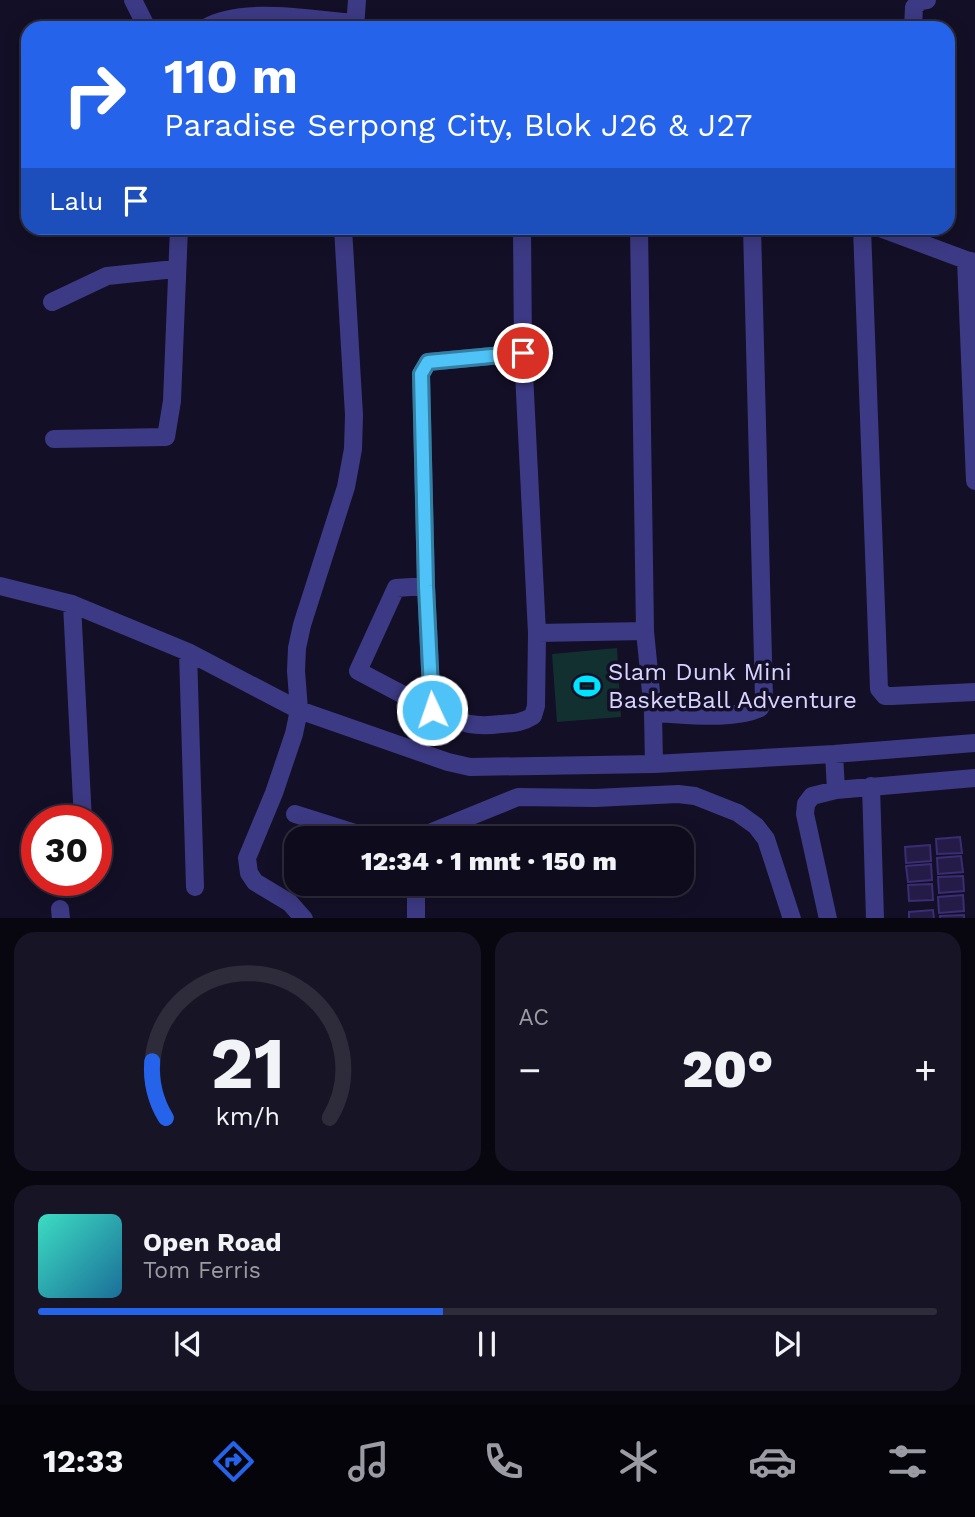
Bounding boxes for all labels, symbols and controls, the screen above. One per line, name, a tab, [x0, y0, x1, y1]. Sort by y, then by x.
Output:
text: 110 m	[164, 47, 298, 105]
icon: right	[49, 49, 140, 140]
text: Paradise Serpong City, Blok J26 & J27	[164, 106, 752, 144]
icon: arrive	[117, 182, 155, 220]
text: Lalu	[49, 186, 103, 216]
pin	[493, 323, 553, 383]
icon: arrive	[504, 334, 542, 372]
place label: Slam Dunk Mini BasketBall Adventure	[608, 658, 857, 714]
sports icon: Slam Dunk Mini BasketBall Adventure	[572, 671, 602, 701]
position arrow	[395, 673, 469, 747]
speed limit sign: 30	[21, 805, 112, 896]
text: 12:34 · 1 mnt · 150 m	[361, 846, 617, 876]
text: AC	[519, 1004, 549, 1031]
text: 21	[210, 1020, 285, 1106]
text: 20°	[682, 1039, 774, 1100]
text: −	[519, 1048, 541, 1092]
text: +	[914, 1048, 937, 1092]
text: km/h	[215, 1101, 279, 1130]
text: Open Road	[143, 1227, 281, 1257]
text: Tom Ferris	[143, 1257, 261, 1284]
icon: previous	[169, 1325, 207, 1363]
icon: pause	[468, 1325, 506, 1363]
icon: next	[768, 1325, 806, 1363]
icon: directions	[209, 1437, 258, 1486]
icon: music	[344, 1437, 393, 1486]
icon: phone	[479, 1437, 528, 1486]
icon: climate	[614, 1437, 663, 1486]
icon: car	[748, 1437, 797, 1486]
icon: filters	[883, 1437, 932, 1486]
text: 12:33	[43, 1442, 123, 1480]

